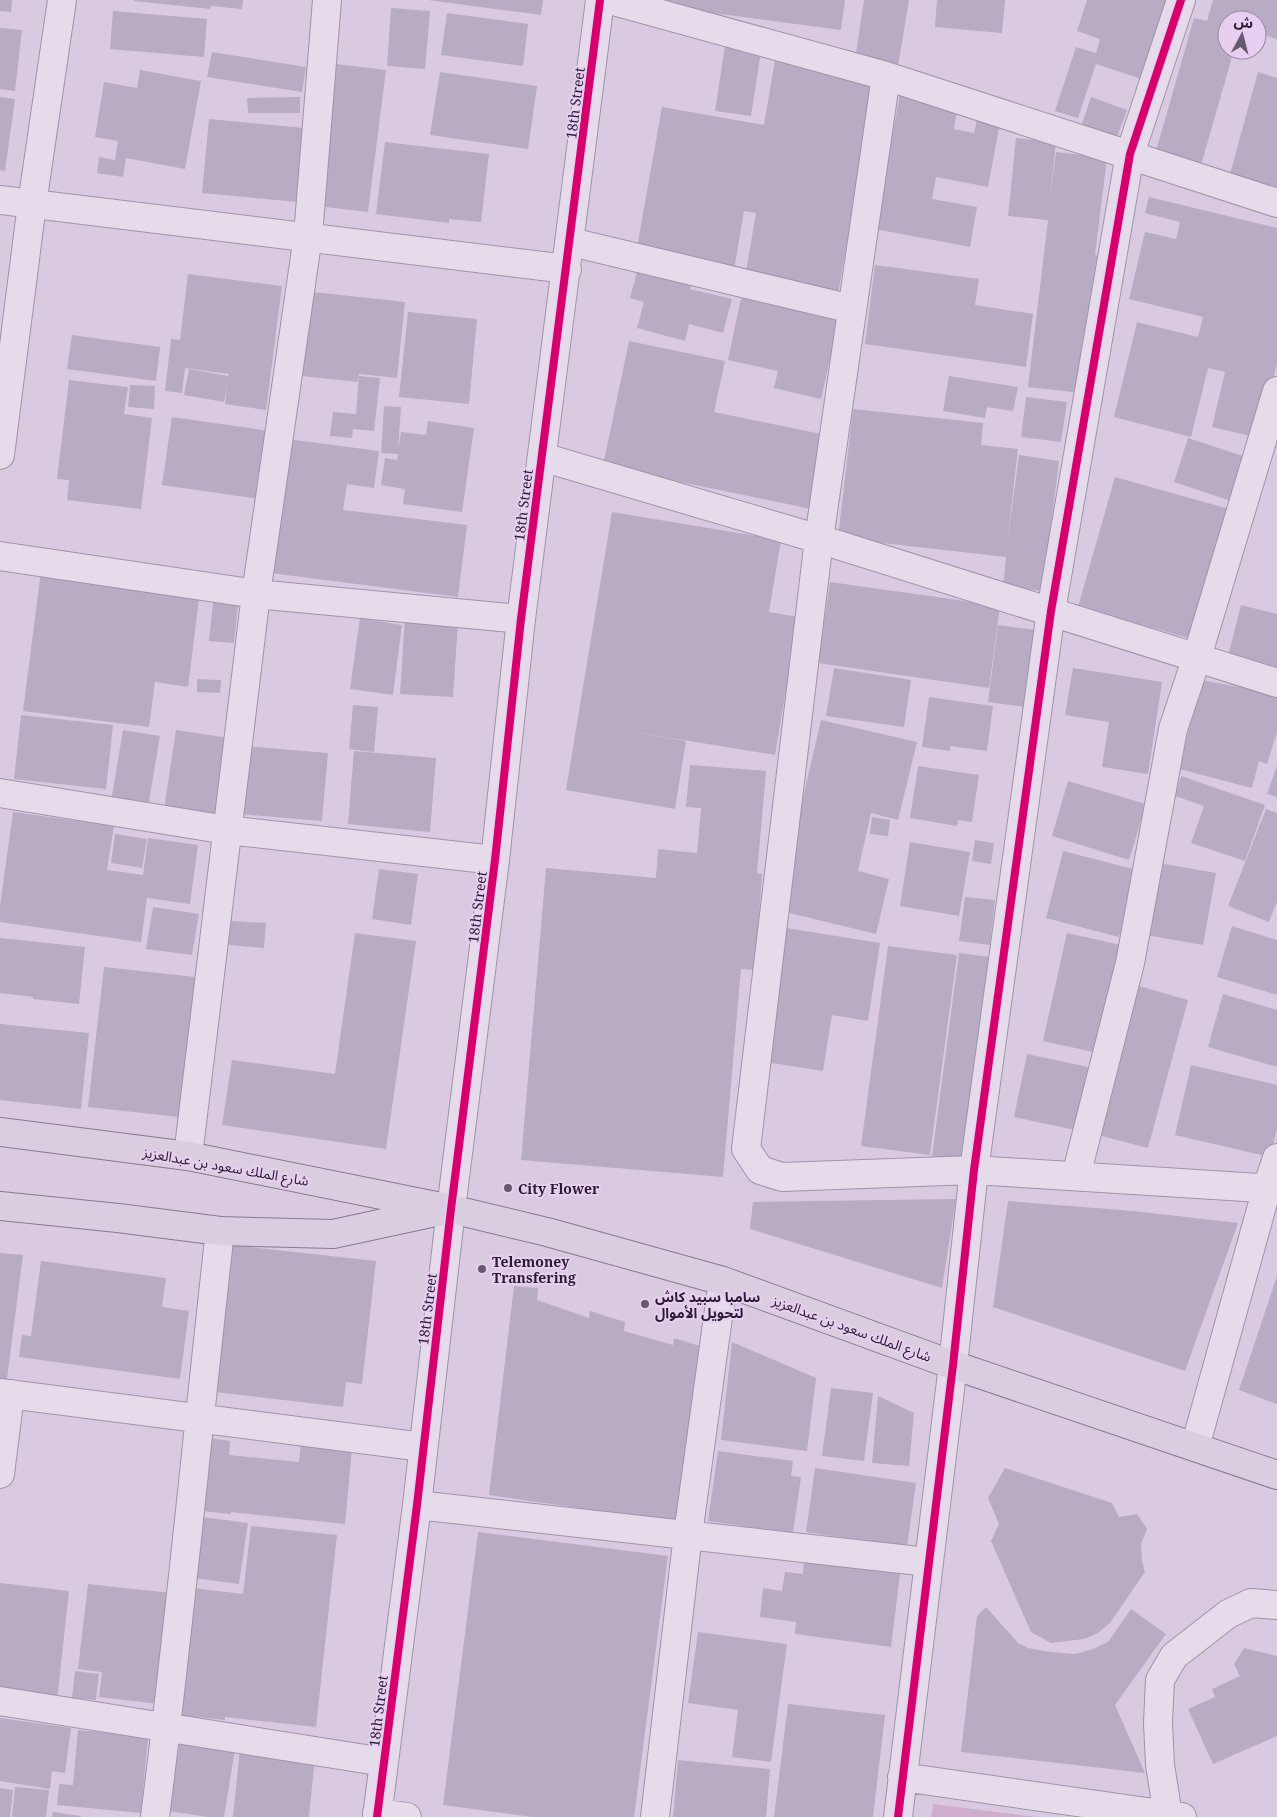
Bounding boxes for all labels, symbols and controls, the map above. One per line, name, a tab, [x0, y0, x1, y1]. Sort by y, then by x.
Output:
north arrow	[1217, 10, 1267, 60]
text: ش	[1233, 11, 1254, 32]
street label: 18th Street	[561, 66, 589, 140]
street label: 18th Street	[509, 468, 537, 542]
street label: 18th Street	[463, 870, 491, 944]
street label: شارع الملك سعود بن عبدالعزيز	[140, 1142, 310, 1192]
place label: City Flower	[518, 1179, 600, 1198]
marker: City Flower	[502, 1182, 514, 1194]
place label: Telemoney Transfering	[492, 1252, 576, 1287]
marker: Telemoney Transfering	[476, 1263, 488, 1275]
street label: 18th Street	[413, 1272, 441, 1346]
place label: سامبا سبيد كاش لتحويل الأموال	[655, 1287, 760, 1322]
street label: شارع الملك سعود بن عبدالعزيز	[768, 1290, 934, 1368]
marker: سامبا سبيد كاش لتحويل الأموال	[639, 1298, 651, 1310]
street label: 18th Street	[364, 1674, 392, 1748]

